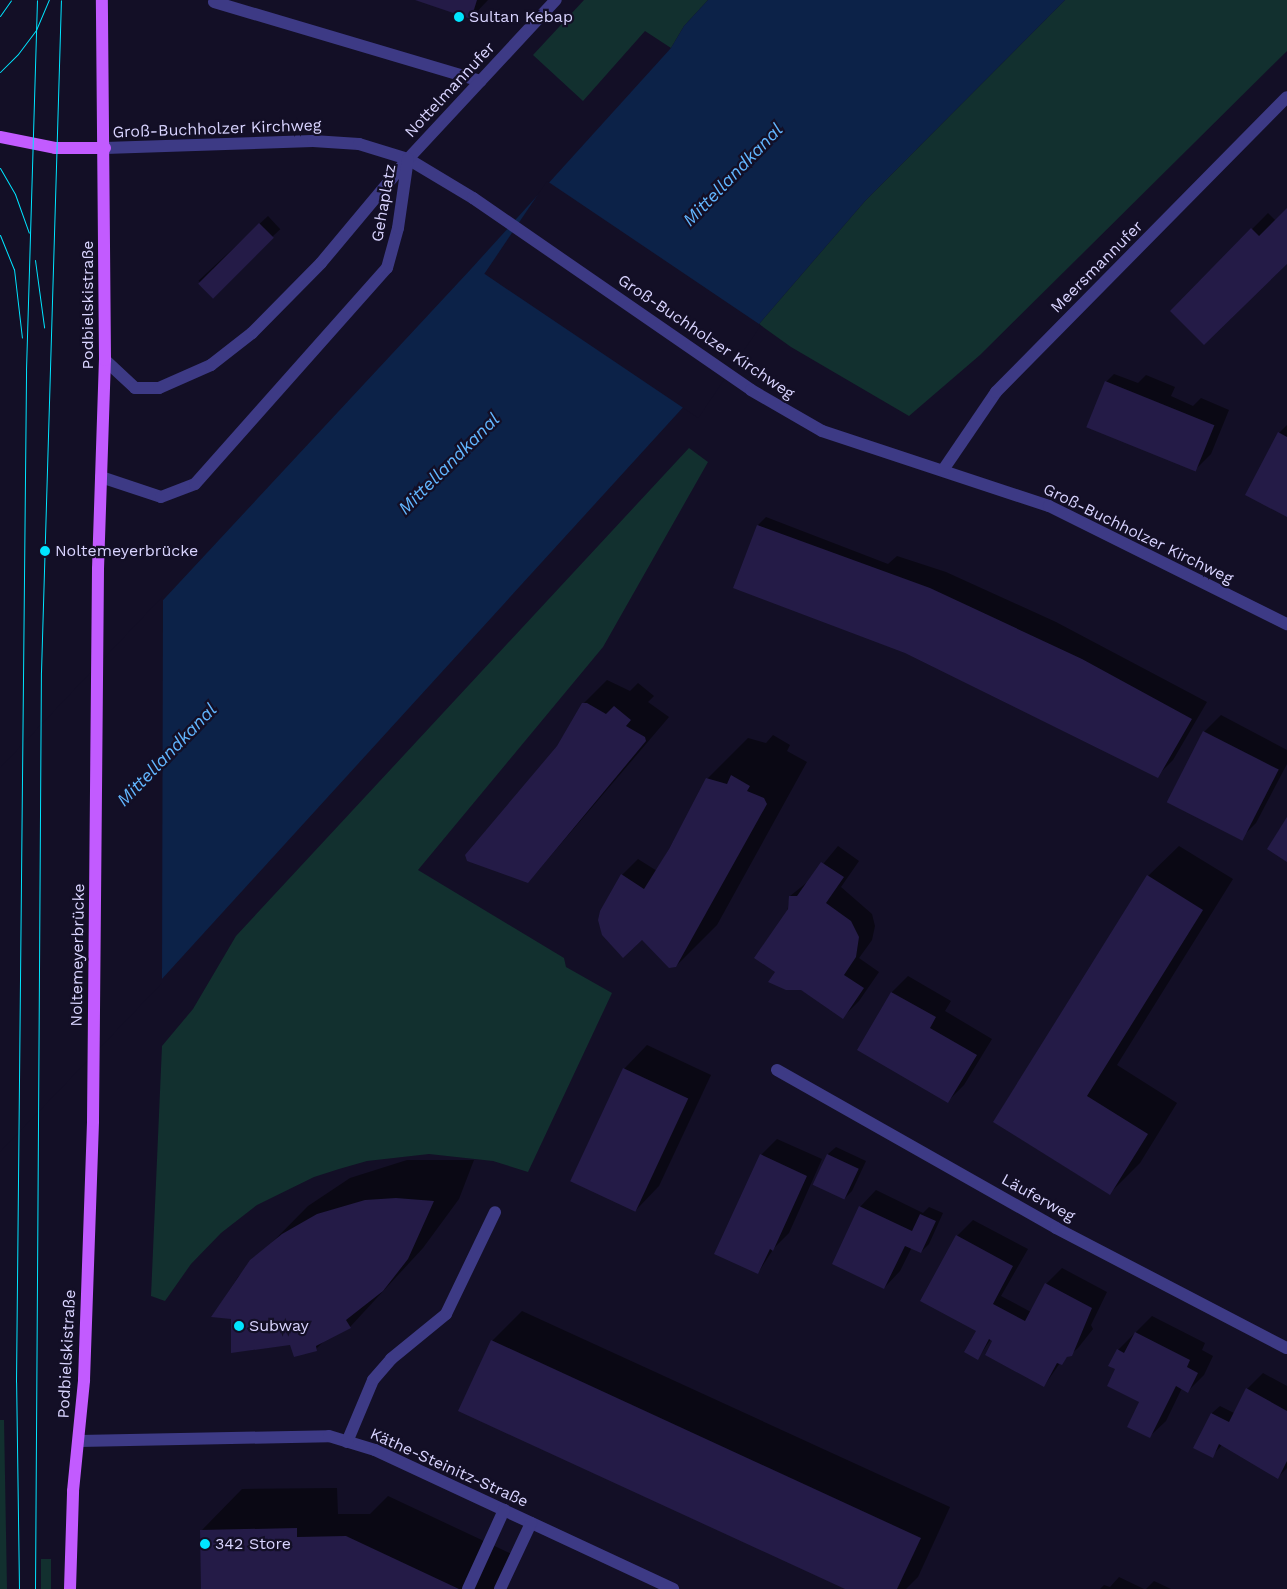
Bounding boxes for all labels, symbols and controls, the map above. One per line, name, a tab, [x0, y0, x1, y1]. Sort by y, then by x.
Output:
place label: Sultan Kebap	[469, 7, 573, 27]
marker: Sultan Kebap	[453, 11, 465, 23]
street label: Nottelmannufer	[401, 38, 499, 142]
street label: Groß-Buchholzer Kirchweg	[112, 116, 322, 142]
water label: Mittellandkanal	[678, 119, 788, 231]
street label: Gehaplatz	[368, 163, 400, 243]
street label: Meersmannufer	[1047, 217, 1147, 317]
street label: Podbielskistraße	[78, 240, 98, 370]
street label: Groß-Buchholzer Kirchweg	[614, 271, 798, 403]
water label: Mittellandkanal	[394, 409, 504, 519]
street label: Groß-Buchholzer Kirchweg	[1040, 479, 1236, 589]
place label: Noltemeyerbrücke	[55, 541, 198, 561]
marker: Noltemeyerbrücke	[39, 545, 51, 557]
water label: Mittellandkanal	[112, 699, 222, 811]
street label: Noltemeyerbrücke	[67, 883, 89, 1027]
street label: Läuferweg	[998, 1170, 1078, 1226]
street label: Podbielskistraße	[54, 1289, 80, 1419]
place label: Subway	[249, 1316, 309, 1336]
marker: Subway	[233, 1320, 245, 1332]
street label: Käthe-Steinitz-Straße	[367, 1424, 531, 1512]
place label: 342 Store	[215, 1534, 291, 1554]
marker: 342 Store	[199, 1538, 211, 1550]

